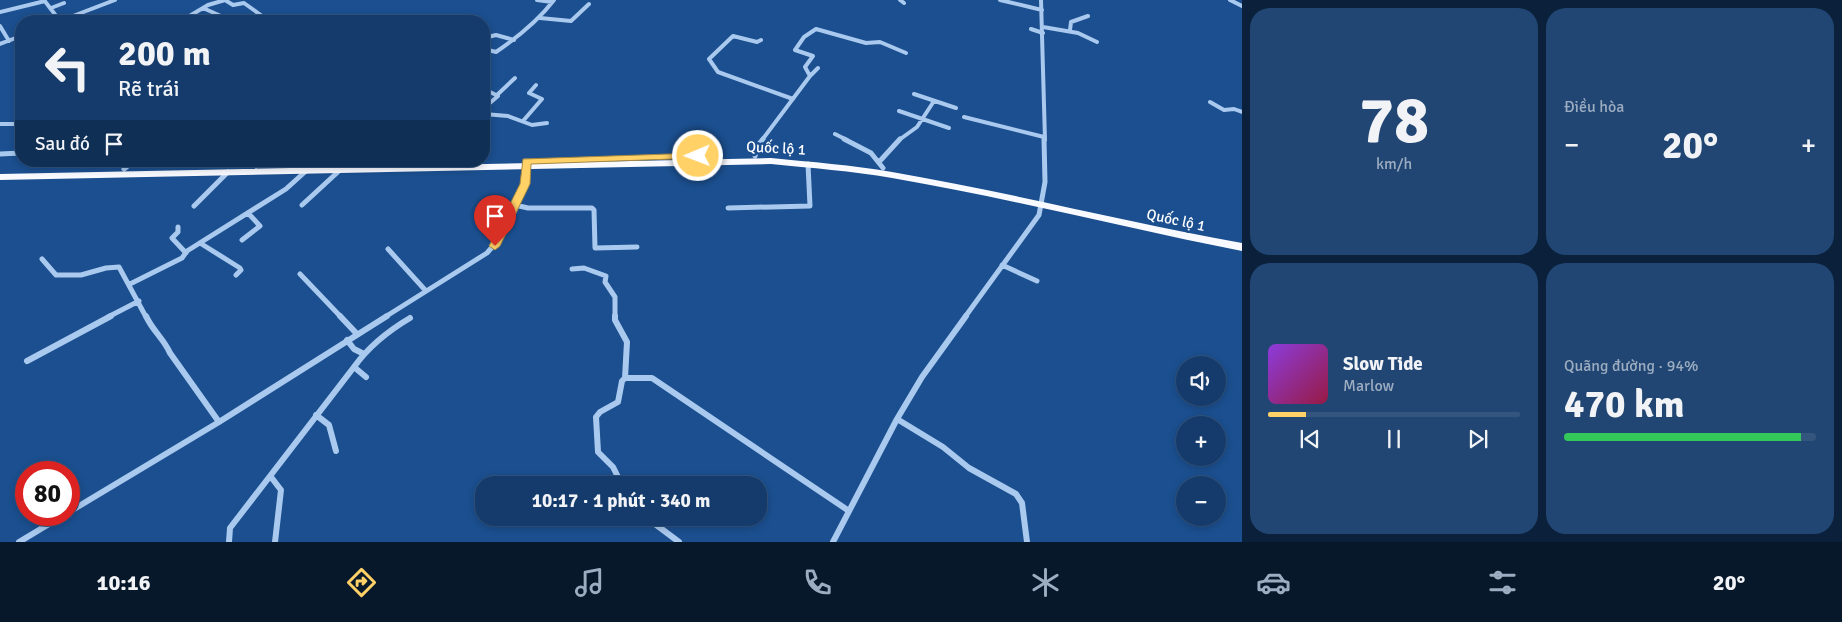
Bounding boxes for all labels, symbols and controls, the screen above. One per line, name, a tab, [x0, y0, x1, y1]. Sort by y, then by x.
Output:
text: 200 m	[118, 32, 211, 75]
icon: left	[35, 35, 100, 100]
text: Rẽ trái	[118, 75, 180, 102]
text: 78	[1359, 81, 1429, 161]
text: Điều hòa	[1564, 97, 1624, 117]
text: 20°	[1662, 122, 1718, 169]
text: −	[1564, 128, 1579, 162]
text: +	[1801, 128, 1816, 162]
position arrow	[671, 129, 723, 181]
icon: arrive	[100, 130, 128, 158]
text: Sau đó	[35, 132, 90, 156]
street label: Quốc lộ 1	[746, 137, 806, 159]
text: km/h	[1376, 154, 1412, 174]
pin	[474, 195, 516, 246]
icon: arrive	[481, 202, 509, 230]
street label: Quốc lộ 1	[1145, 205, 1207, 235]
text: Slow Tide	[1343, 352, 1423, 376]
map controls	[1176, 356, 1226, 526]
button: sound	[1176, 356, 1226, 406]
text: Quãng đường · 94%	[1564, 356, 1699, 376]
text: Marlow	[1343, 376, 1394, 396]
text: 470 km	[1564, 381, 1685, 428]
button: +	[1176, 416, 1226, 466]
icon: previous	[1296, 425, 1324, 453]
icon: pause	[1380, 425, 1408, 453]
icon: next	[1464, 425, 1492, 453]
speed limit sign: 80	[15, 461, 80, 526]
button: −	[1176, 476, 1226, 526]
text: 10:17 · 1 phút · 340 m	[532, 489, 710, 513]
icon: directions	[344, 565, 379, 600]
icon: music	[572, 565, 607, 600]
icon: phone	[800, 565, 835, 600]
icon: climate	[1028, 565, 1063, 600]
icon: car	[1256, 565, 1291, 600]
icon: filters	[1485, 565, 1520, 600]
text: 10:16	[97, 569, 151, 596]
text: 20°	[1713, 569, 1745, 596]

